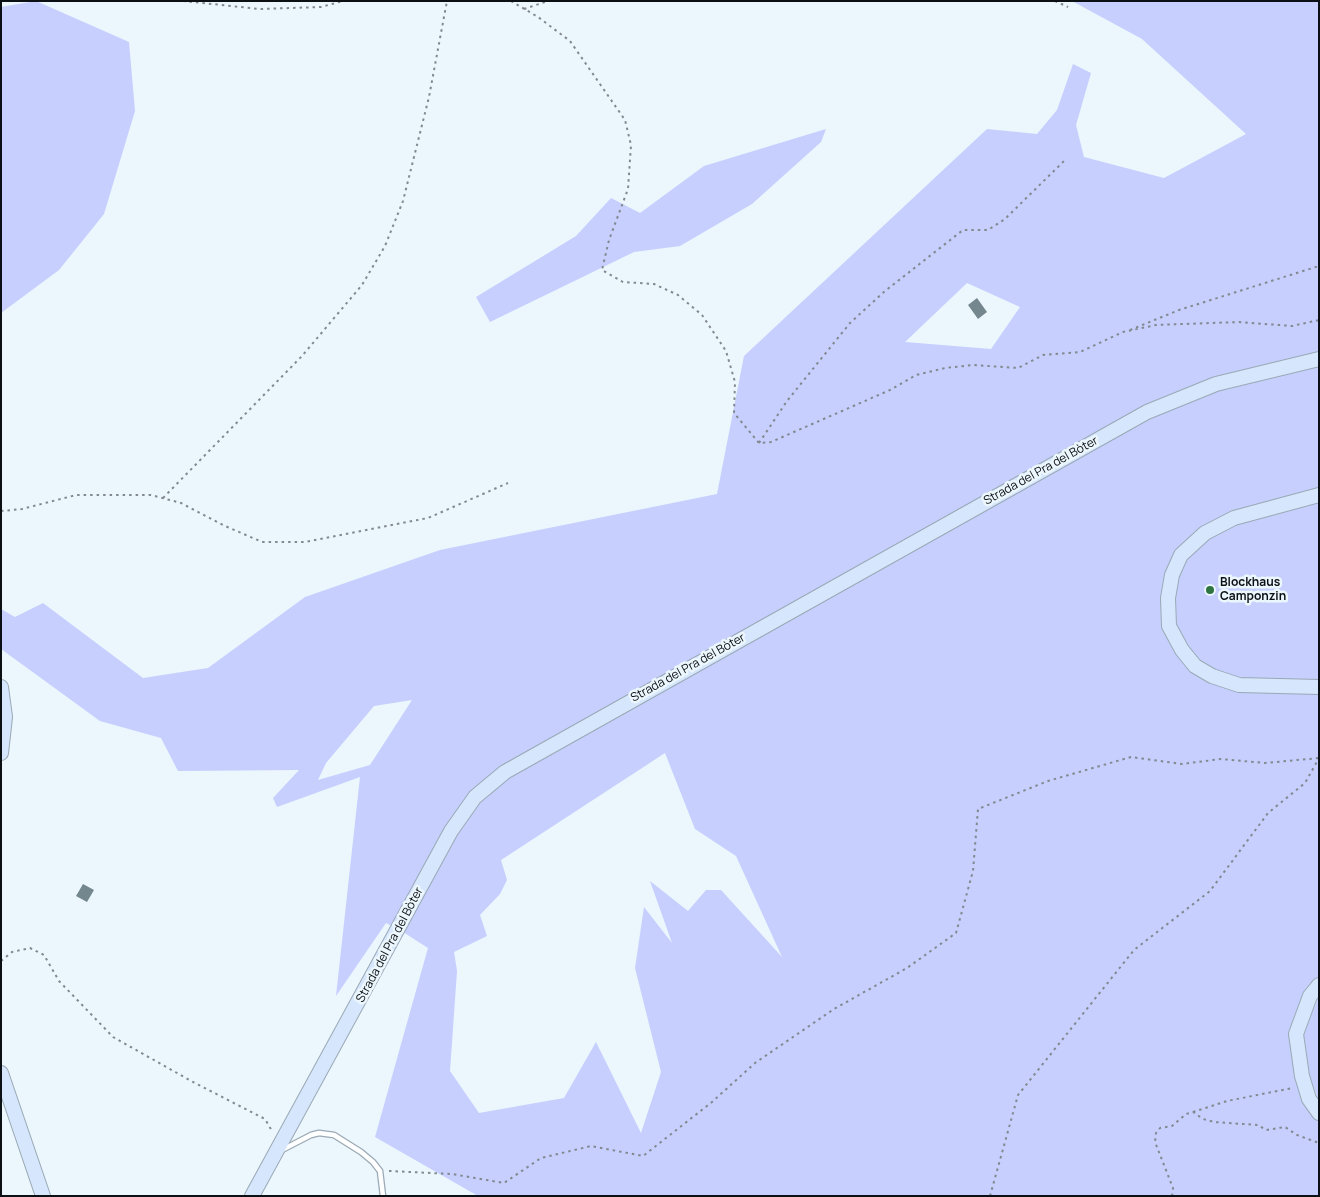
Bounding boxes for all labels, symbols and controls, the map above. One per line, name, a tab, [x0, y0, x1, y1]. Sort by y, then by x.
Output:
street label: Strada del Pra del Bòter	[981, 434, 1101, 508]
place label: Blockhaus Camponzin	[1220, 576, 1286, 604]
marker: Blockhaus Camponzin	[1204, 584, 1216, 596]
street label: Strada del Pra del Bòter	[628, 631, 748, 705]
street label: Strada del Pra del Bòter	[353, 885, 427, 1005]

